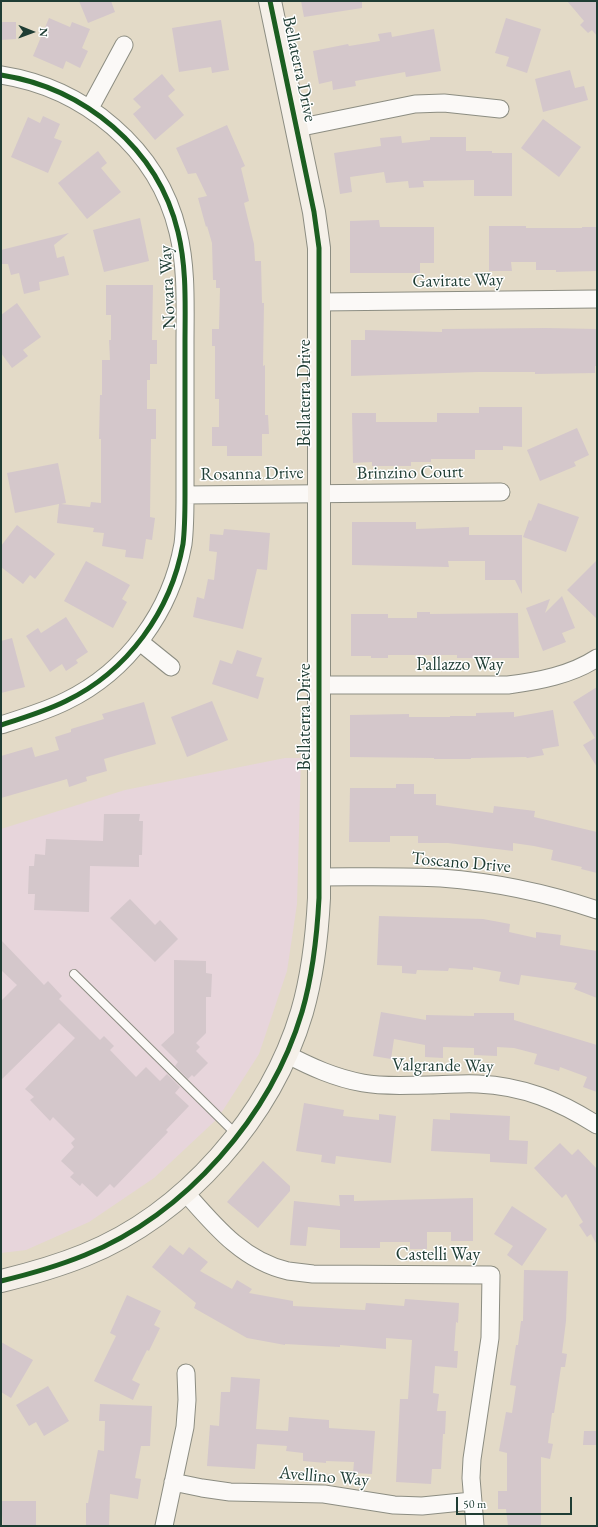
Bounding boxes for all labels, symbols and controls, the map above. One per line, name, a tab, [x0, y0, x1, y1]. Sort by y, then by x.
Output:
north arrow	[12, 12, 52, 52]
street label: Bellaterra Drive	[277, 14, 321, 124]
text: N	[37, 28, 51, 37]
street label: Novara Way	[155, 244, 181, 330]
street label: Gavirate Way	[412, 269, 504, 293]
street label: Bellaterra Drive	[294, 339, 316, 447]
street label: Brinzino Court	[357, 461, 463, 485]
street label: Rosanna Drive	[200, 462, 304, 486]
street label: Pallazzo Way	[416, 654, 504, 676]
street label: Bellaterra Drive	[294, 663, 316, 771]
street label: Toscano Drive	[410, 848, 512, 878]
street label: Valgrande Way	[392, 1054, 494, 1078]
street label: Castelli Way	[396, 1244, 480, 1266]
street label: Avellino Way	[278, 1462, 370, 1492]
scale bar	[458, 1489, 574, 1515]
text: 50 m	[463, 1496, 486, 1512]

